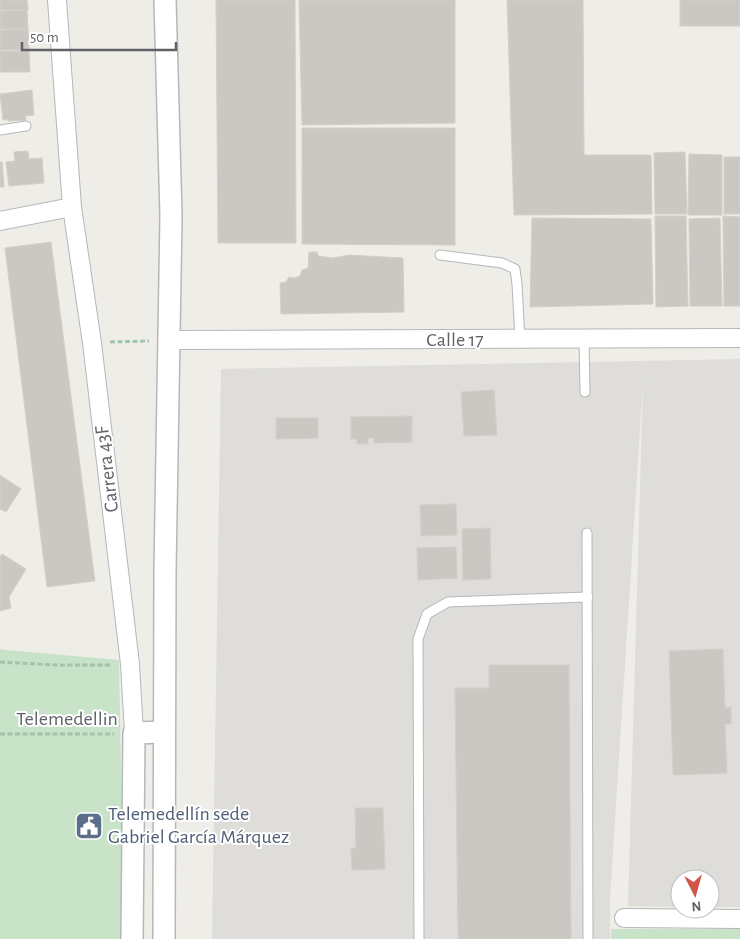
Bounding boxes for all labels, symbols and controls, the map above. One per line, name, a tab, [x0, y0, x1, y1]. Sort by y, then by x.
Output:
scale bar	[22, 20, 176, 52]
text: 50 m	[30, 30, 59, 45]
street label: Calle 17	[426, 330, 484, 350]
street label: Carrera 43F	[92, 424, 122, 513]
street label: Telemedellin	[16, 709, 118, 729]
place label: Telemedellín sede Gabriel García Márquez	[108, 804, 289, 847]
public building icon: Telemedellín sede Gabriel García Márquez	[74, 811, 104, 841]
north arrow	[670, 869, 720, 919]
text: N	[691, 898, 702, 913]

